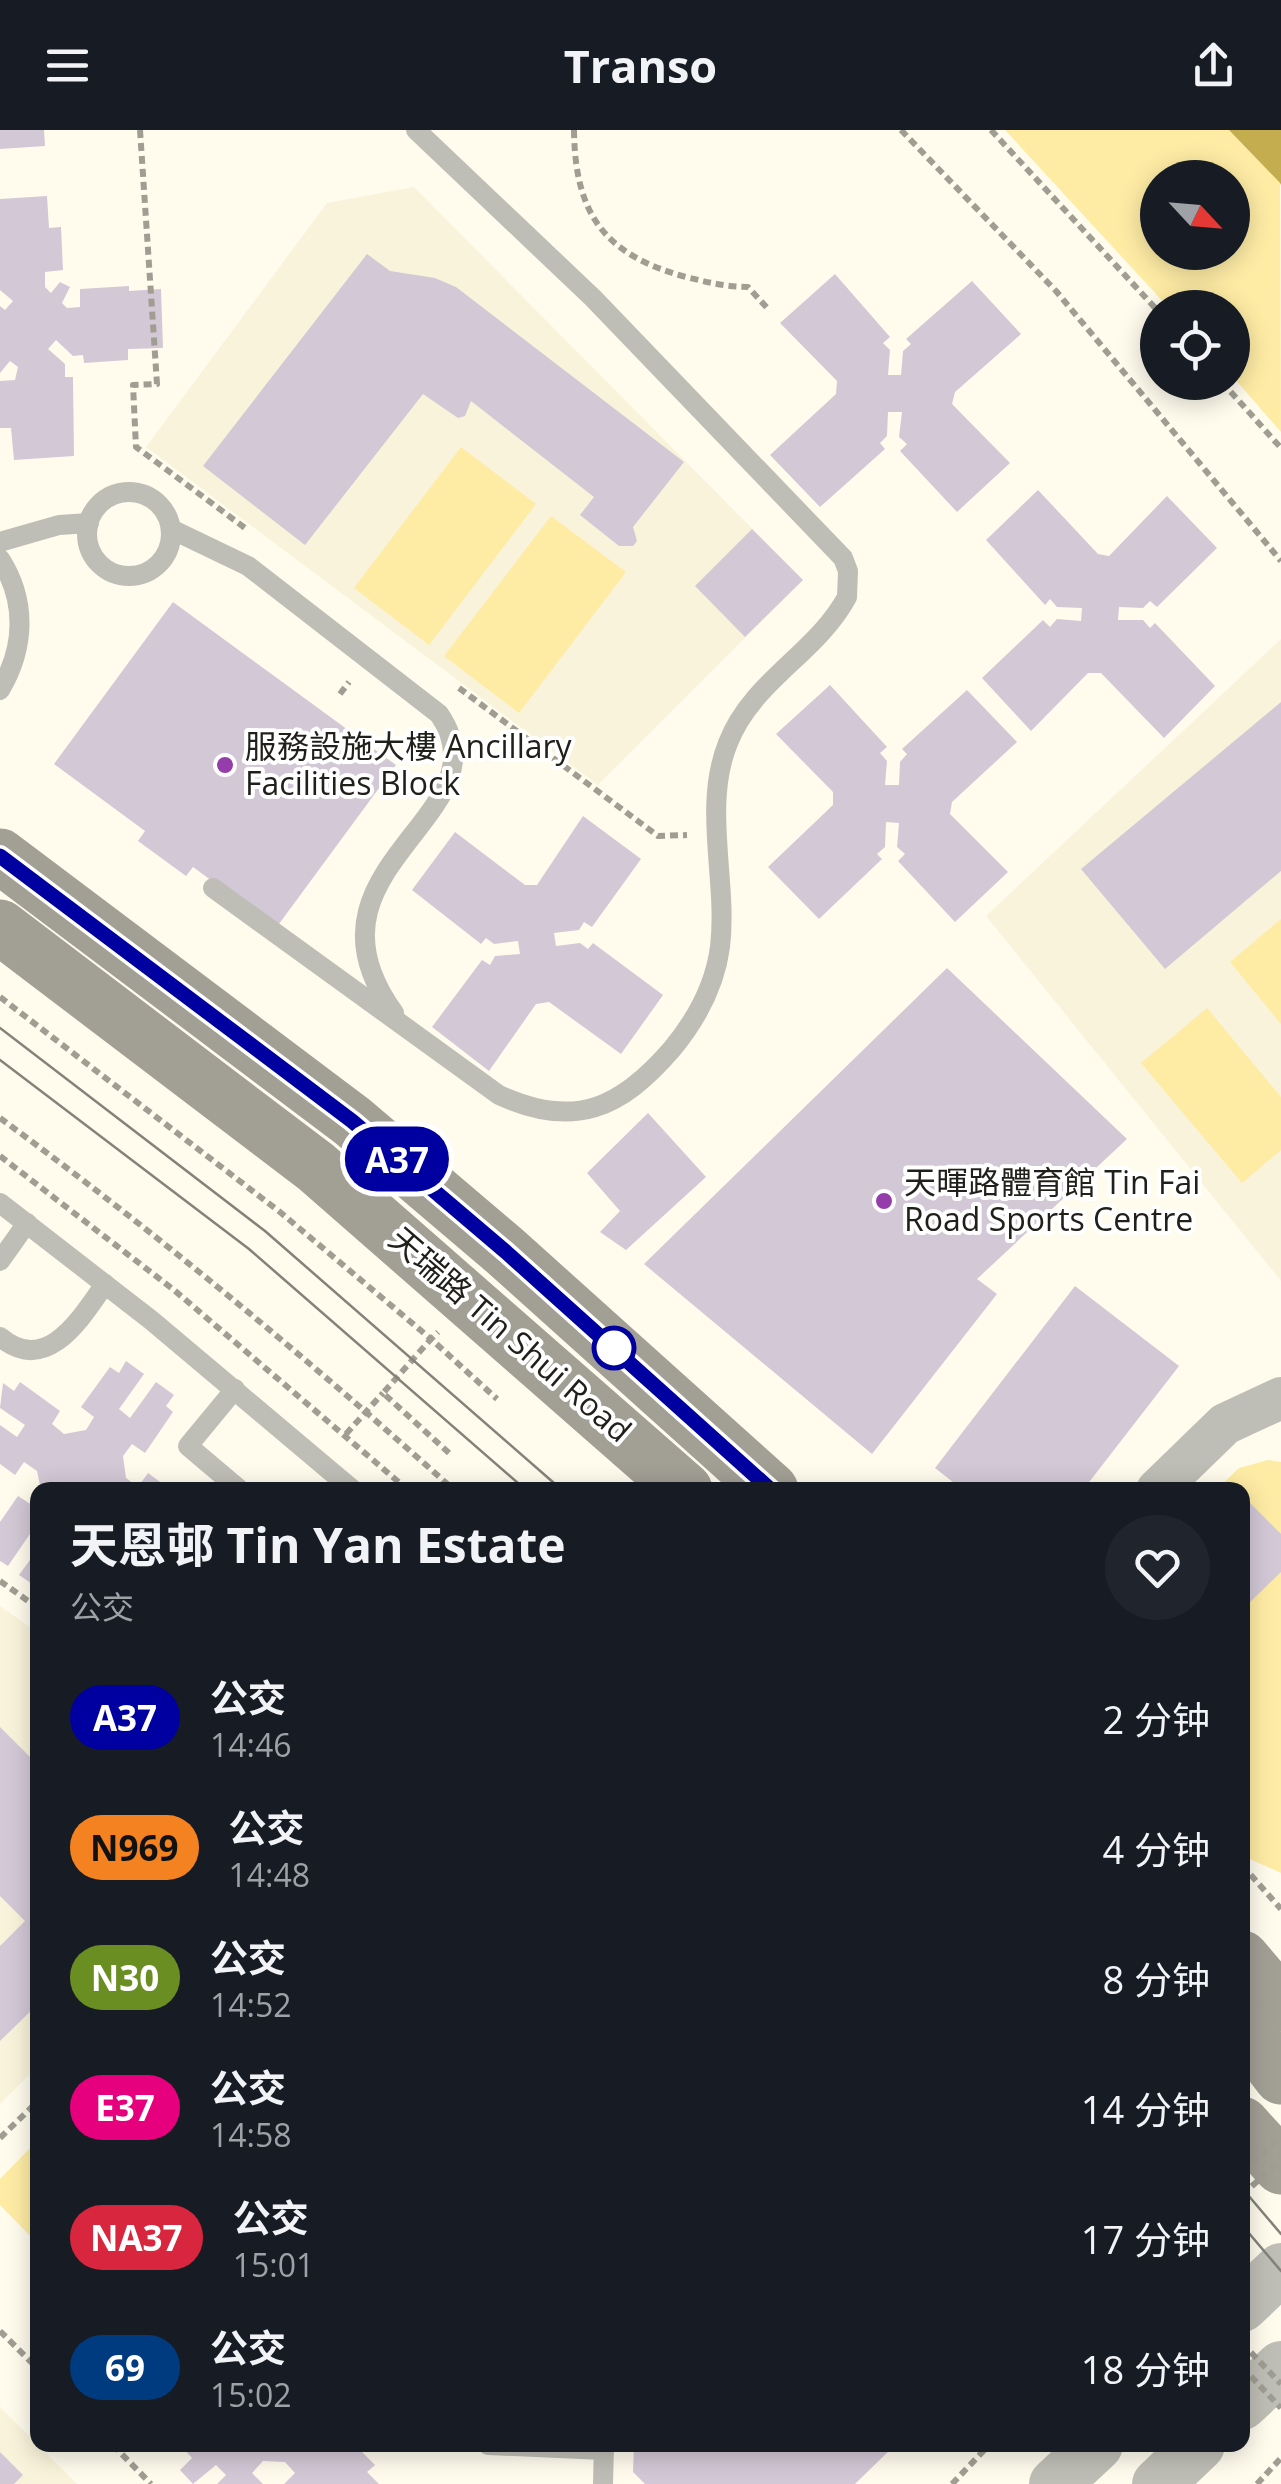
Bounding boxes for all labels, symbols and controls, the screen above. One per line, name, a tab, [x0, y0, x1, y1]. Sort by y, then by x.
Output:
text: Transo	[564, 35, 717, 96]
icon: menu	[40, 38, 95, 93]
icon: share	[1186, 38, 1241, 93]
north arrow	[1140, 160, 1250, 270]
map controls	[1140, 160, 1250, 400]
button: locate	[1140, 290, 1250, 400]
place label: 服務設施大樓 Ancillary Facilities Block	[245, 724, 573, 804]
marker: 服務設施大樓 Ancillary Facilities Block	[214, 754, 236, 776]
line badge: A37	[340, 1126, 454, 1192]
text: A37	[365, 1136, 429, 1183]
place label: 天暉路體育館 Tin Fai Road Sports Centre	[904, 1160, 1200, 1240]
marker: 天暉路體育館 Tin Fai Road Sports Centre	[873, 1190, 895, 1212]
street label: 天瑞路 Tin Shui Road	[381, 1217, 641, 1451]
unlabelled marker	[593, 1327, 635, 1369]
text: 天恩邨 Tin Yan Estate	[70, 1512, 566, 1577]
button: heart	[1105, 1515, 1210, 1620]
text: 公交	[70, 1585, 134, 1628]
text: 公交	[210, 1671, 286, 1723]
text: 2 分钟	[1102, 1693, 1210, 1745]
text: A37	[93, 1694, 157, 1741]
text: 14:46	[210, 1723, 292, 1766]
text: 公交	[229, 1801, 305, 1853]
text: 4 分钟	[1102, 1823, 1210, 1875]
text: N969	[90, 1824, 179, 1871]
text: 14:48	[229, 1853, 310, 1896]
text: 公交	[210, 1931, 286, 1983]
text: 8 分钟	[1102, 1953, 1210, 2005]
text: N30	[91, 1954, 159, 2001]
text: 14:52	[210, 1983, 292, 2026]
text: 公交	[210, 2061, 286, 2113]
text: 14 分钟	[1081, 2083, 1210, 2135]
text: E37	[95, 2084, 155, 2131]
text: 14:58	[210, 2113, 292, 2156]
text: 公交	[233, 2191, 309, 2243]
text: 17 分钟	[1081, 2213, 1210, 2265]
text: NA37	[90, 2214, 183, 2261]
text: 15:01	[233, 2243, 314, 2286]
text: 公交	[210, 2321, 286, 2373]
text: 18 分钟	[1081, 2343, 1210, 2395]
text: 69	[105, 2344, 145, 2391]
text: 15:02	[210, 2373, 292, 2416]

